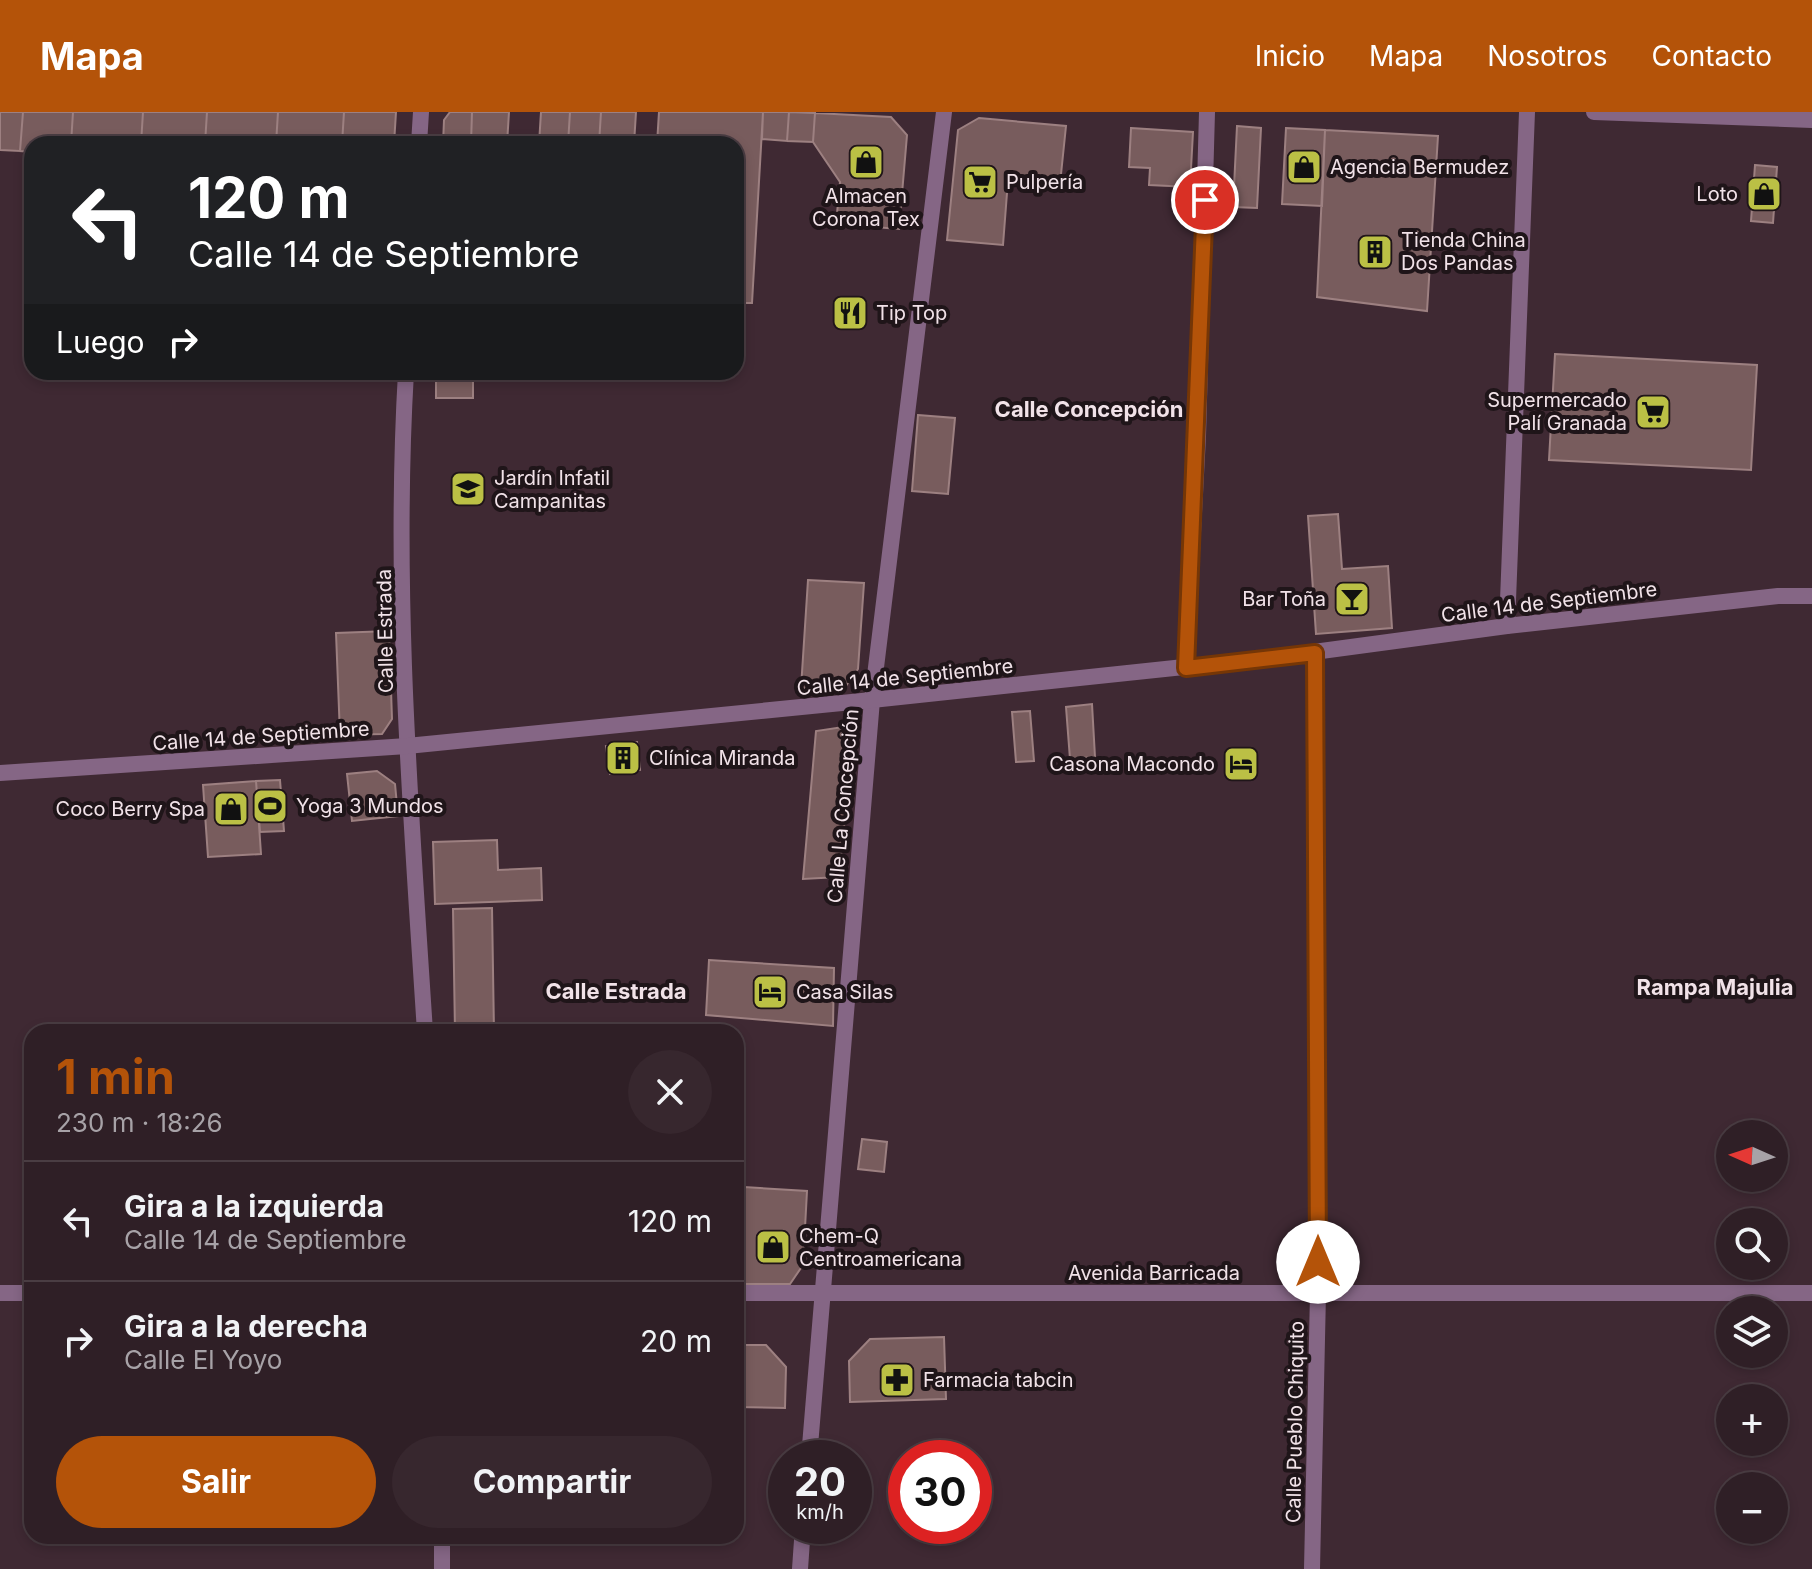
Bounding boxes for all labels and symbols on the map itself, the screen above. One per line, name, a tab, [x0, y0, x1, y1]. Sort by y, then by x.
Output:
shop icon: Almacen Corona Tex	[847, 143, 885, 181]
shop icon: Agencia Bermudez	[1285, 148, 1323, 186]
place label: Agencia Bermudez	[1330, 155, 1509, 179]
supermarket icon: Pulpería	[961, 163, 999, 201]
pin	[1171, 166, 1239, 234]
place label: Pulpería	[1006, 170, 1083, 194]
shop icon: Loto	[1745, 175, 1783, 213]
place label: Loto	[1696, 182, 1738, 206]
place label: Almacen Corona Tex	[812, 184, 920, 231]
place label: Tienda China Dos Pandas	[1401, 228, 1526, 275]
building icon: Tienda China Dos Pandas	[1356, 233, 1394, 271]
restaurant icon: Tip Top	[831, 294, 869, 332]
place label: Tip Top	[876, 301, 947, 325]
place label: Supermercado Palí Granada	[1487, 388, 1627, 435]
supermarket icon: Supermercado Palí Granada	[1634, 393, 1672, 431]
district label: Calle Concepción	[995, 396, 1183, 422]
place label: Jardín Infatil Campanitas	[494, 466, 610, 513]
school or university icon: Jardín Infatil Campanitas	[449, 470, 487, 508]
street label: Calle Estrada	[372, 569, 398, 693]
street label: Calle 14 de Septiembre	[1440, 577, 1658, 627]
bar icon: Bar Toña	[1333, 580, 1371, 618]
place label: Bar Toña	[1242, 587, 1326, 611]
street label: Calle 14 de Septiembre	[796, 654, 1014, 700]
street label: Calle La Concepción	[823, 708, 863, 904]
street label: Calle 14 de Septiembre	[152, 716, 370, 756]
building icon: Clínica Miranda	[604, 739, 642, 777]
hotel icon: Casona Macondo	[1222, 745, 1260, 783]
place label: Clínica Miranda	[649, 746, 795, 770]
place label: Casona Macondo	[1049, 752, 1215, 776]
sports icon: Yoga 3 Mundos	[251, 787, 289, 825]
shop icon: Coco Berry Spa	[212, 790, 250, 828]
place label: Yoga 3 Mundos	[296, 794, 444, 818]
place label: Coco Berry Spa	[56, 797, 205, 821]
hotel icon: Casa Silas	[751, 973, 789, 1011]
district label: Rampa Majulia	[1637, 974, 1793, 1000]
district label: Calle Estrada	[545, 978, 687, 1004]
place label: Casa Silas	[796, 980, 894, 1004]
north arrow	[1716, 1120, 1788, 1192]
position arrow	[1276, 1220, 1360, 1304]
place label: Chem-Q Centroamericana	[799, 1224, 962, 1271]
shop icon: Chem-Q Centroamericana	[754, 1228, 792, 1266]
street label: Avenida Barricada	[1068, 1261, 1240, 1285]
street label: Calle Pueblo Chiquito	[1281, 1321, 1309, 1523]
pharmacy icon: Farmacia tabcin	[878, 1361, 916, 1399]
place label: Farmacia tabcin	[923, 1368, 1073, 1392]
speed limit sign: 30	[888, 1440, 992, 1544]

